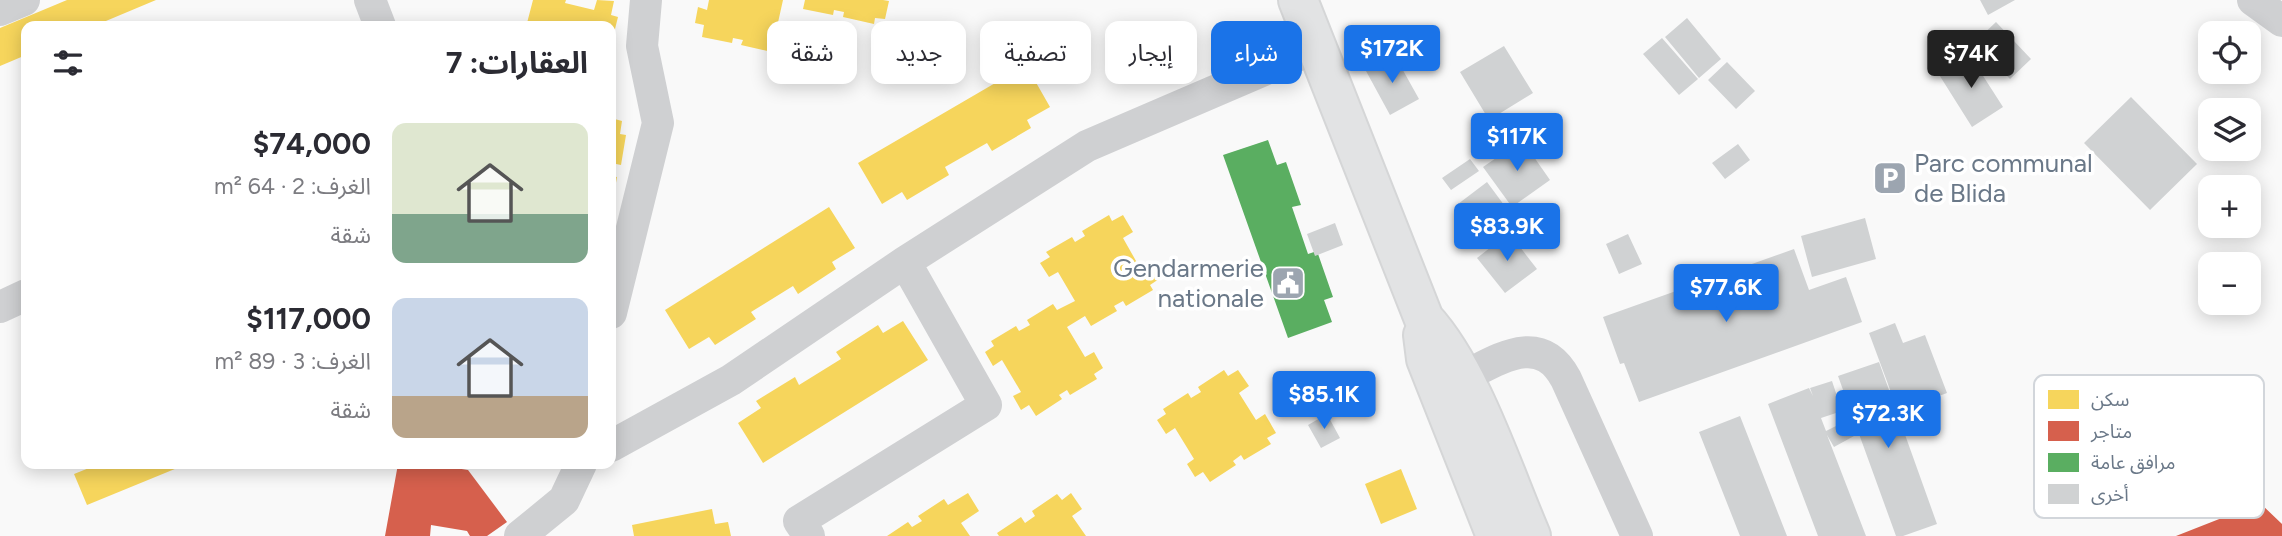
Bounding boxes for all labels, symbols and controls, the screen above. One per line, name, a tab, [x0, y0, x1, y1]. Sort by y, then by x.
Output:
chip: شقة	[767, 21, 857, 84]
chip: جديد	[871, 21, 966, 84]
chip: تصفية	[980, 21, 1091, 84]
chip: إيجار	[1105, 21, 1197, 84]
chip: شراء	[1211, 21, 1302, 84]
map controls	[2198, 21, 2261, 315]
button: locate	[2198, 21, 2261, 84]
pin: $172K	[1343, 25, 1441, 85]
pin: $74K	[1930, 31, 2012, 90]
text: $172K	[1360, 34, 1424, 62]
text: $74K	[1943, 39, 1999, 67]
icon: filters	[49, 44, 87, 82]
text: العقارات: 7	[446, 44, 588, 81]
button: layers	[2198, 98, 2261, 161]
pin: $117K	[1468, 114, 1566, 173]
text: $117K	[1487, 122, 1547, 150]
text: $74,000	[253, 125, 371, 162]
place label: Parc communal de Blida	[1914, 147, 2093, 209]
icon: home	[448, 151, 532, 235]
parking icon: Parc communal de Blida	[1871, 159, 1909, 197]
text: الغرف: 2 · 64 m²	[214, 172, 371, 200]
button: +	[2198, 175, 2261, 238]
pin: $83.9K	[1450, 204, 1564, 263]
text: $83.9K	[1470, 212, 1544, 240]
text: شقة	[330, 221, 371, 249]
place label: Gendarmerie nationale	[1113, 252, 1264, 314]
button: −	[2198, 252, 2261, 315]
public building icon: Gendarmerie nationale	[1269, 264, 1307, 302]
pin: $77.6K	[1669, 264, 1783, 324]
text: $77.6K	[1690, 273, 1762, 301]
text: $117,000	[246, 300, 371, 337]
icon: home	[448, 326, 532, 410]
text: الغرف: 3 · 89 m²	[215, 347, 371, 375]
pin: $85.1K	[1267, 372, 1381, 431]
legend	[2034, 375, 2264, 518]
text: $85.1K	[1289, 380, 1359, 408]
text: سكن	[2091, 388, 2129, 411]
pin: $72.3K	[1831, 391, 1945, 450]
text: شقة	[330, 396, 371, 424]
text: $72.3K	[1852, 399, 1924, 427]
text: متاجر	[2090, 420, 2132, 443]
text: مرافق عامة	[2091, 451, 2175, 474]
text: أخرى	[2091, 483, 2129, 506]

